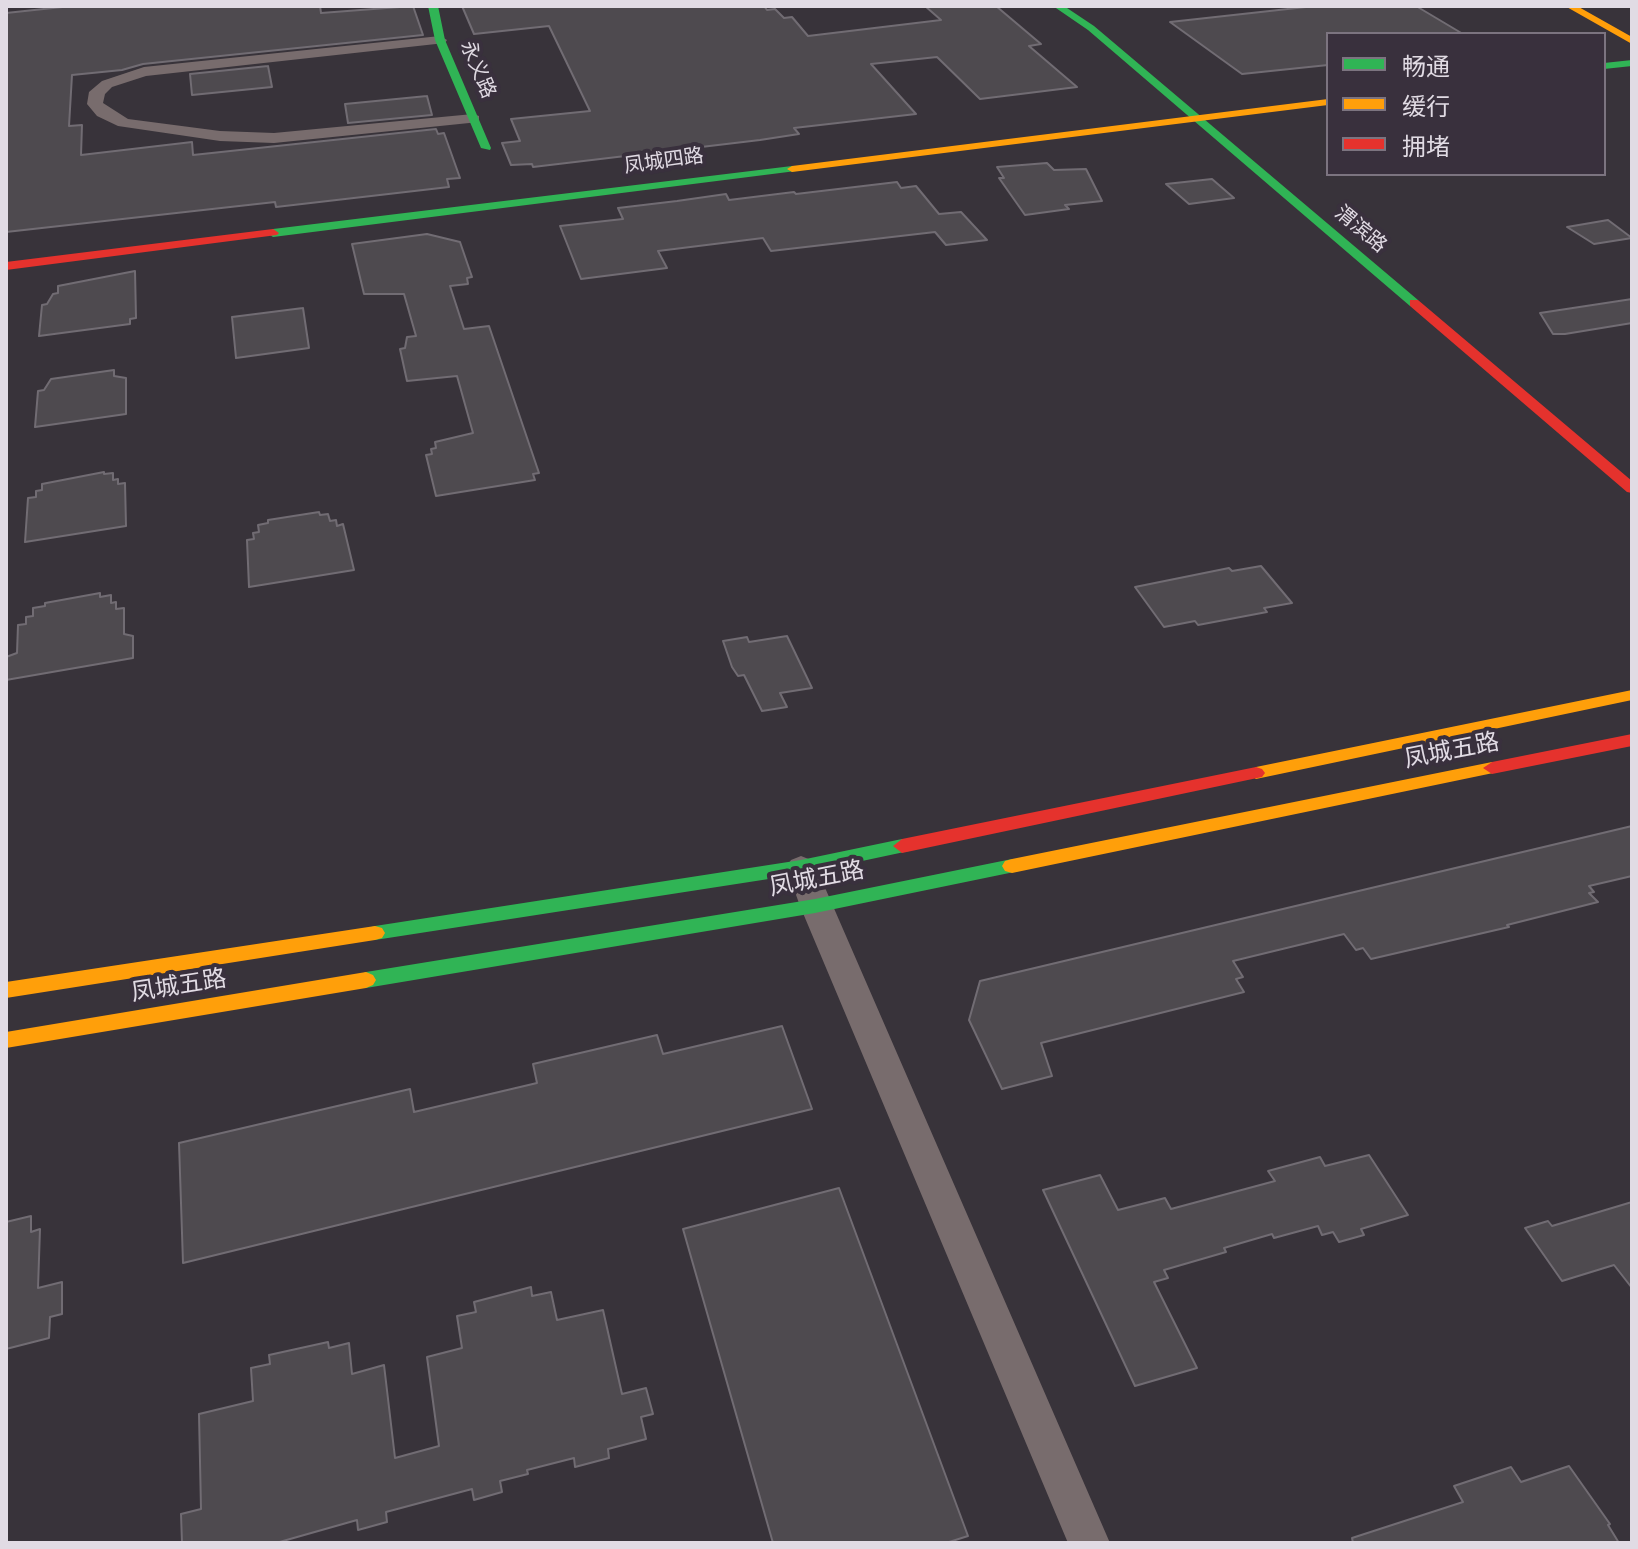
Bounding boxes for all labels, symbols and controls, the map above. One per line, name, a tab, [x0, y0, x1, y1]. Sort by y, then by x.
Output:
legend	[1326, 32, 1606, 176]
street label: 永义路	[454, 38, 500, 102]
text: 畅通	[1402, 53, 1450, 82]
text: 缓行	[1402, 93, 1450, 122]
text: 拥堵	[1402, 133, 1450, 162]
street label: 凤城四路	[623, 145, 705, 179]
street label: 渭滨路	[1329, 202, 1391, 258]
street label: 凤城五路	[1402, 729, 1502, 775]
street label: 凤城五路	[767, 857, 867, 903]
street label: 凤城五路	[129, 965, 229, 1009]

